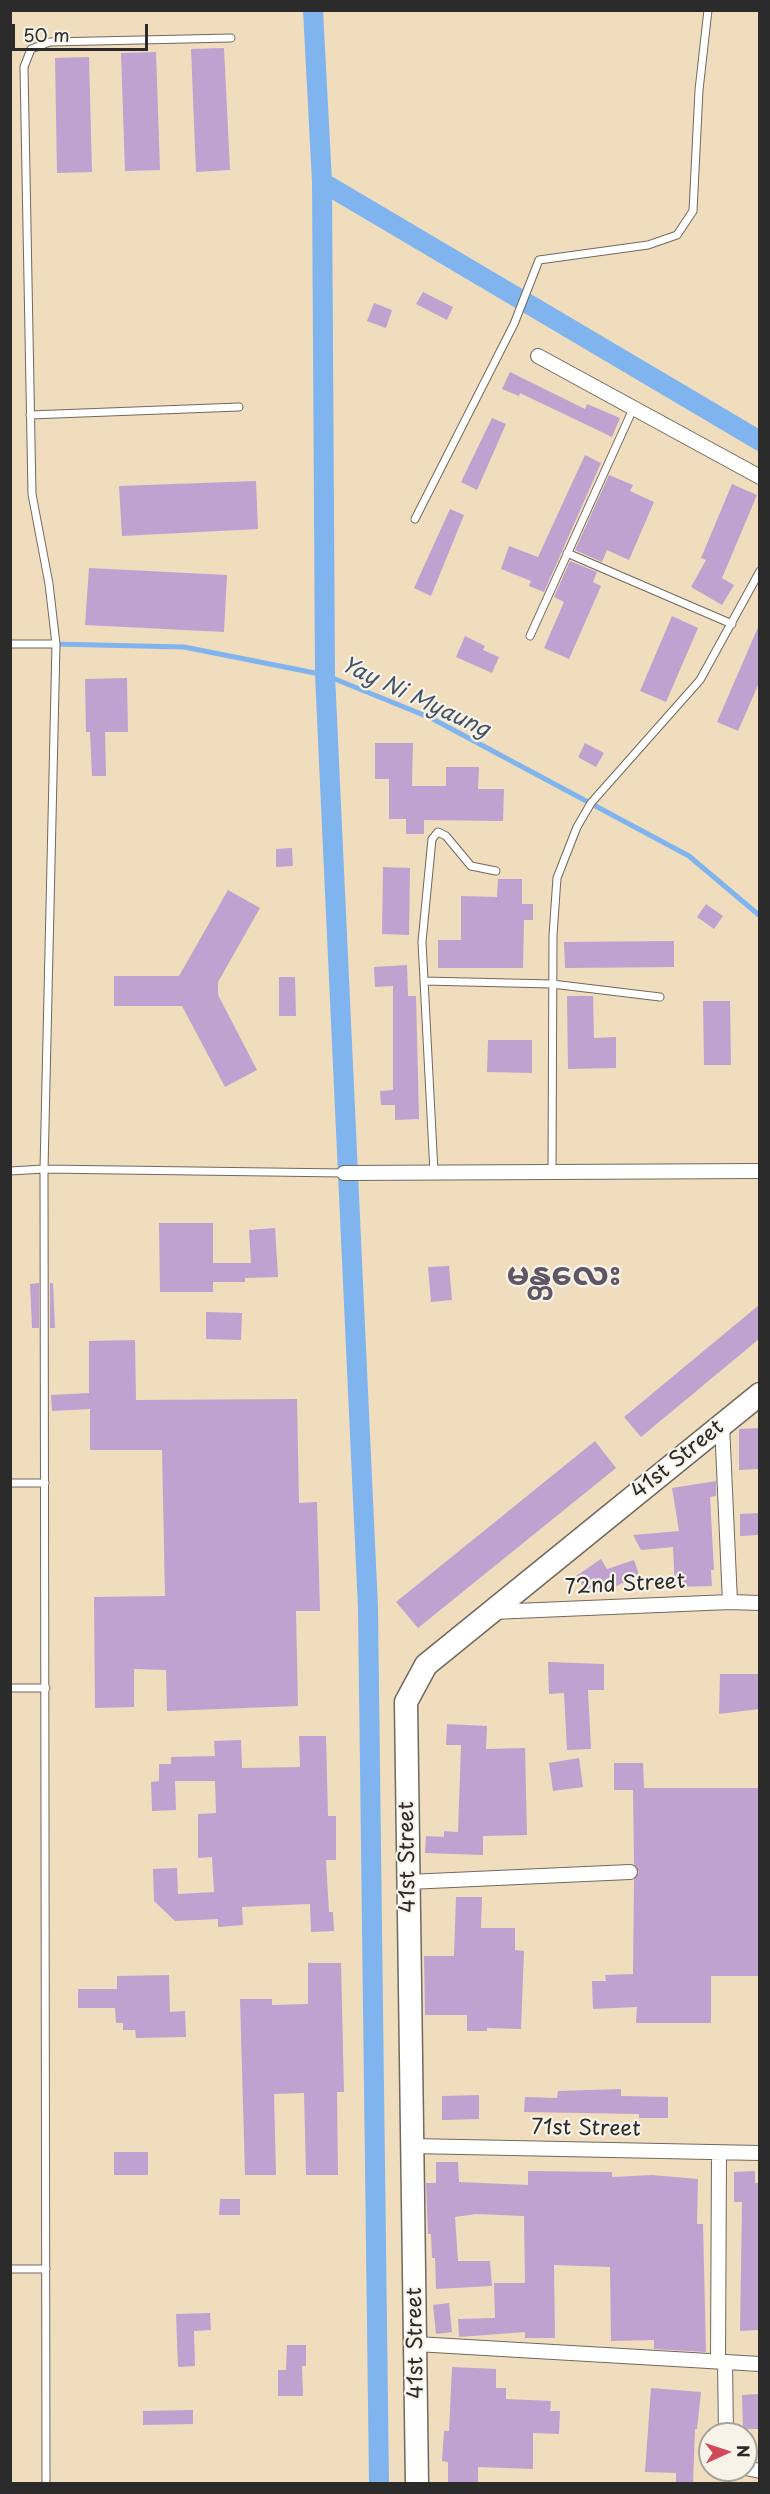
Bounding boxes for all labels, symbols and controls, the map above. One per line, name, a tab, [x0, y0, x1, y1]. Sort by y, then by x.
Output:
scale bar	[15, 12, 152, 50]
text: 50 m	[23, 21, 70, 48]
water label: Yay Ni Myaung	[337, 652, 493, 744]
district label: မန္တလေး	[507, 1256, 621, 1296]
street label: 41st Street	[627, 1415, 729, 1505]
street label: 72nd Street	[564, 1569, 686, 1601]
street label: 41st Street	[394, 1801, 422, 1913]
street label: 71st Street	[531, 2115, 641, 2143]
street label: 41st Street	[402, 2287, 430, 2399]
north arrow	[698, 2422, 758, 2482]
text: N	[732, 2444, 756, 2458]

